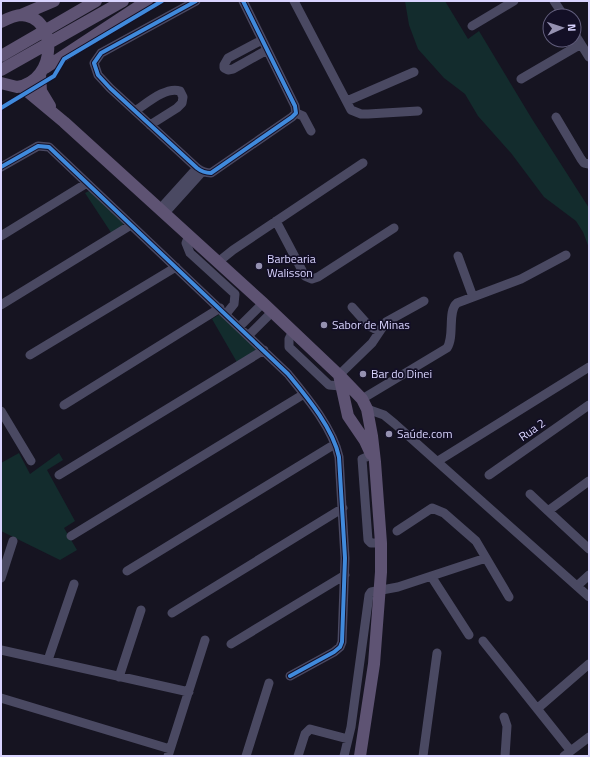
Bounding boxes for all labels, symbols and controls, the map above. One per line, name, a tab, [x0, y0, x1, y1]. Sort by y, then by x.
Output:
north arrow	[542, 8, 582, 48]
text: N	[564, 23, 580, 32]
place label: Barbearia Walisson	[267, 249, 316, 282]
marker: Barbearia Walisson	[254, 261, 264, 271]
place label: Sabor de Minas	[332, 315, 410, 334]
marker: Sabor de Minas	[319, 320, 329, 330]
place label: Bar do Dinei	[371, 364, 432, 383]
marker: Bar do Dinei	[358, 369, 368, 379]
street label: Rua 2	[514, 413, 549, 446]
place label: Saúde.com	[397, 424, 452, 443]
marker: Saúde.com	[384, 429, 394, 439]

